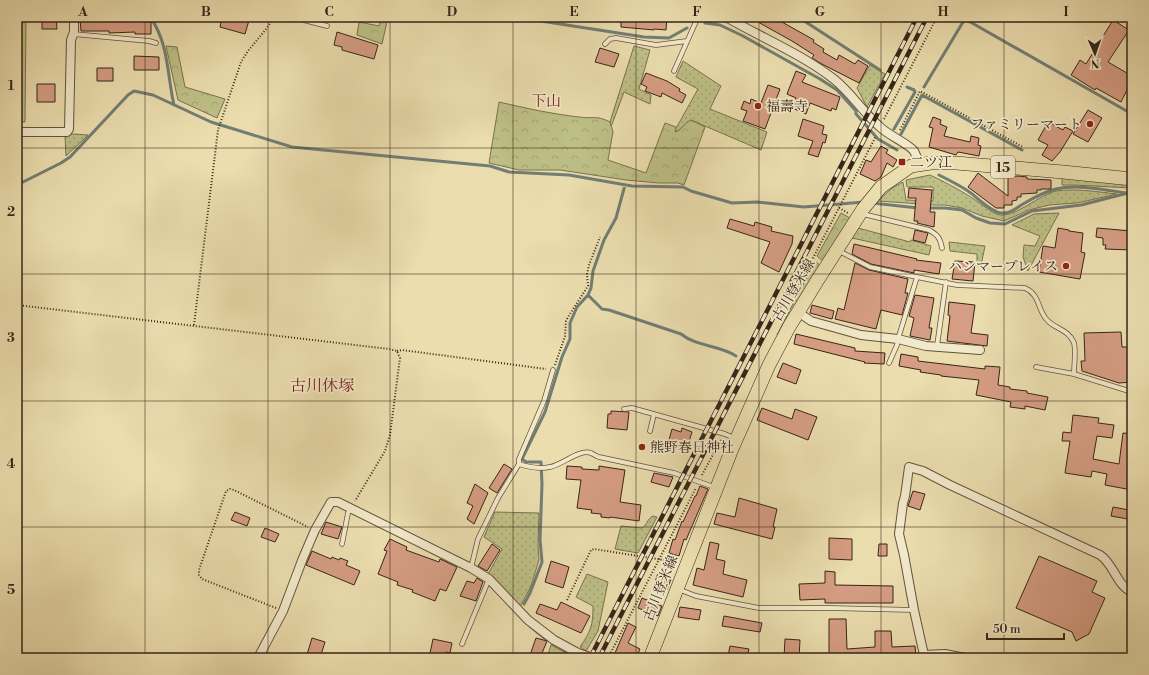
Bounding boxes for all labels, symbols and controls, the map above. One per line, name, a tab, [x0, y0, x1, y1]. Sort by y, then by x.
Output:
text: A	[77, 4, 88, 20]
text: B	[201, 4, 211, 20]
text: C	[324, 4, 334, 20]
text: D	[447, 4, 457, 20]
text: E	[569, 4, 579, 20]
text: F	[692, 4, 702, 20]
text: G	[815, 4, 826, 20]
text: H	[938, 4, 949, 20]
text: I	[1063, 4, 1069, 20]
north arrow	[1075, 34, 1115, 74]
text: N	[1090, 56, 1100, 70]
text: 1	[8, 78, 15, 94]
district label: 下山	[531, 92, 561, 111]
place label: 福壽寺	[766, 98, 808, 116]
marker: 福壽寺	[753, 101, 763, 111]
place label: ファミリーマート	[970, 116, 1082, 134]
marker: ファミリーマート	[1085, 119, 1095, 129]
place label: 二ツ江	[910, 154, 952, 172]
road number: 15	[991, 156, 1015, 178]
marker: 二ツ江	[897, 157, 907, 167]
text: 2	[7, 204, 15, 220]
street label: 古川登米線	[768, 256, 820, 325]
place label: ハンマープレイス	[948, 258, 1058, 276]
marker: ハンマープレイス	[1061, 261, 1071, 271]
text: 3	[7, 330, 15, 346]
district label: 古川休塚	[290, 376, 354, 396]
place label: 熊野春日神社	[650, 439, 734, 457]
marker: 熊野春日神社	[637, 442, 647, 452]
text: 4	[7, 456, 16, 472]
street label: 古川登米線	[639, 553, 682, 624]
text: 5	[7, 582, 15, 598]
scale bar	[987, 615, 1064, 641]
text: 50 m	[993, 622, 1021, 637]

